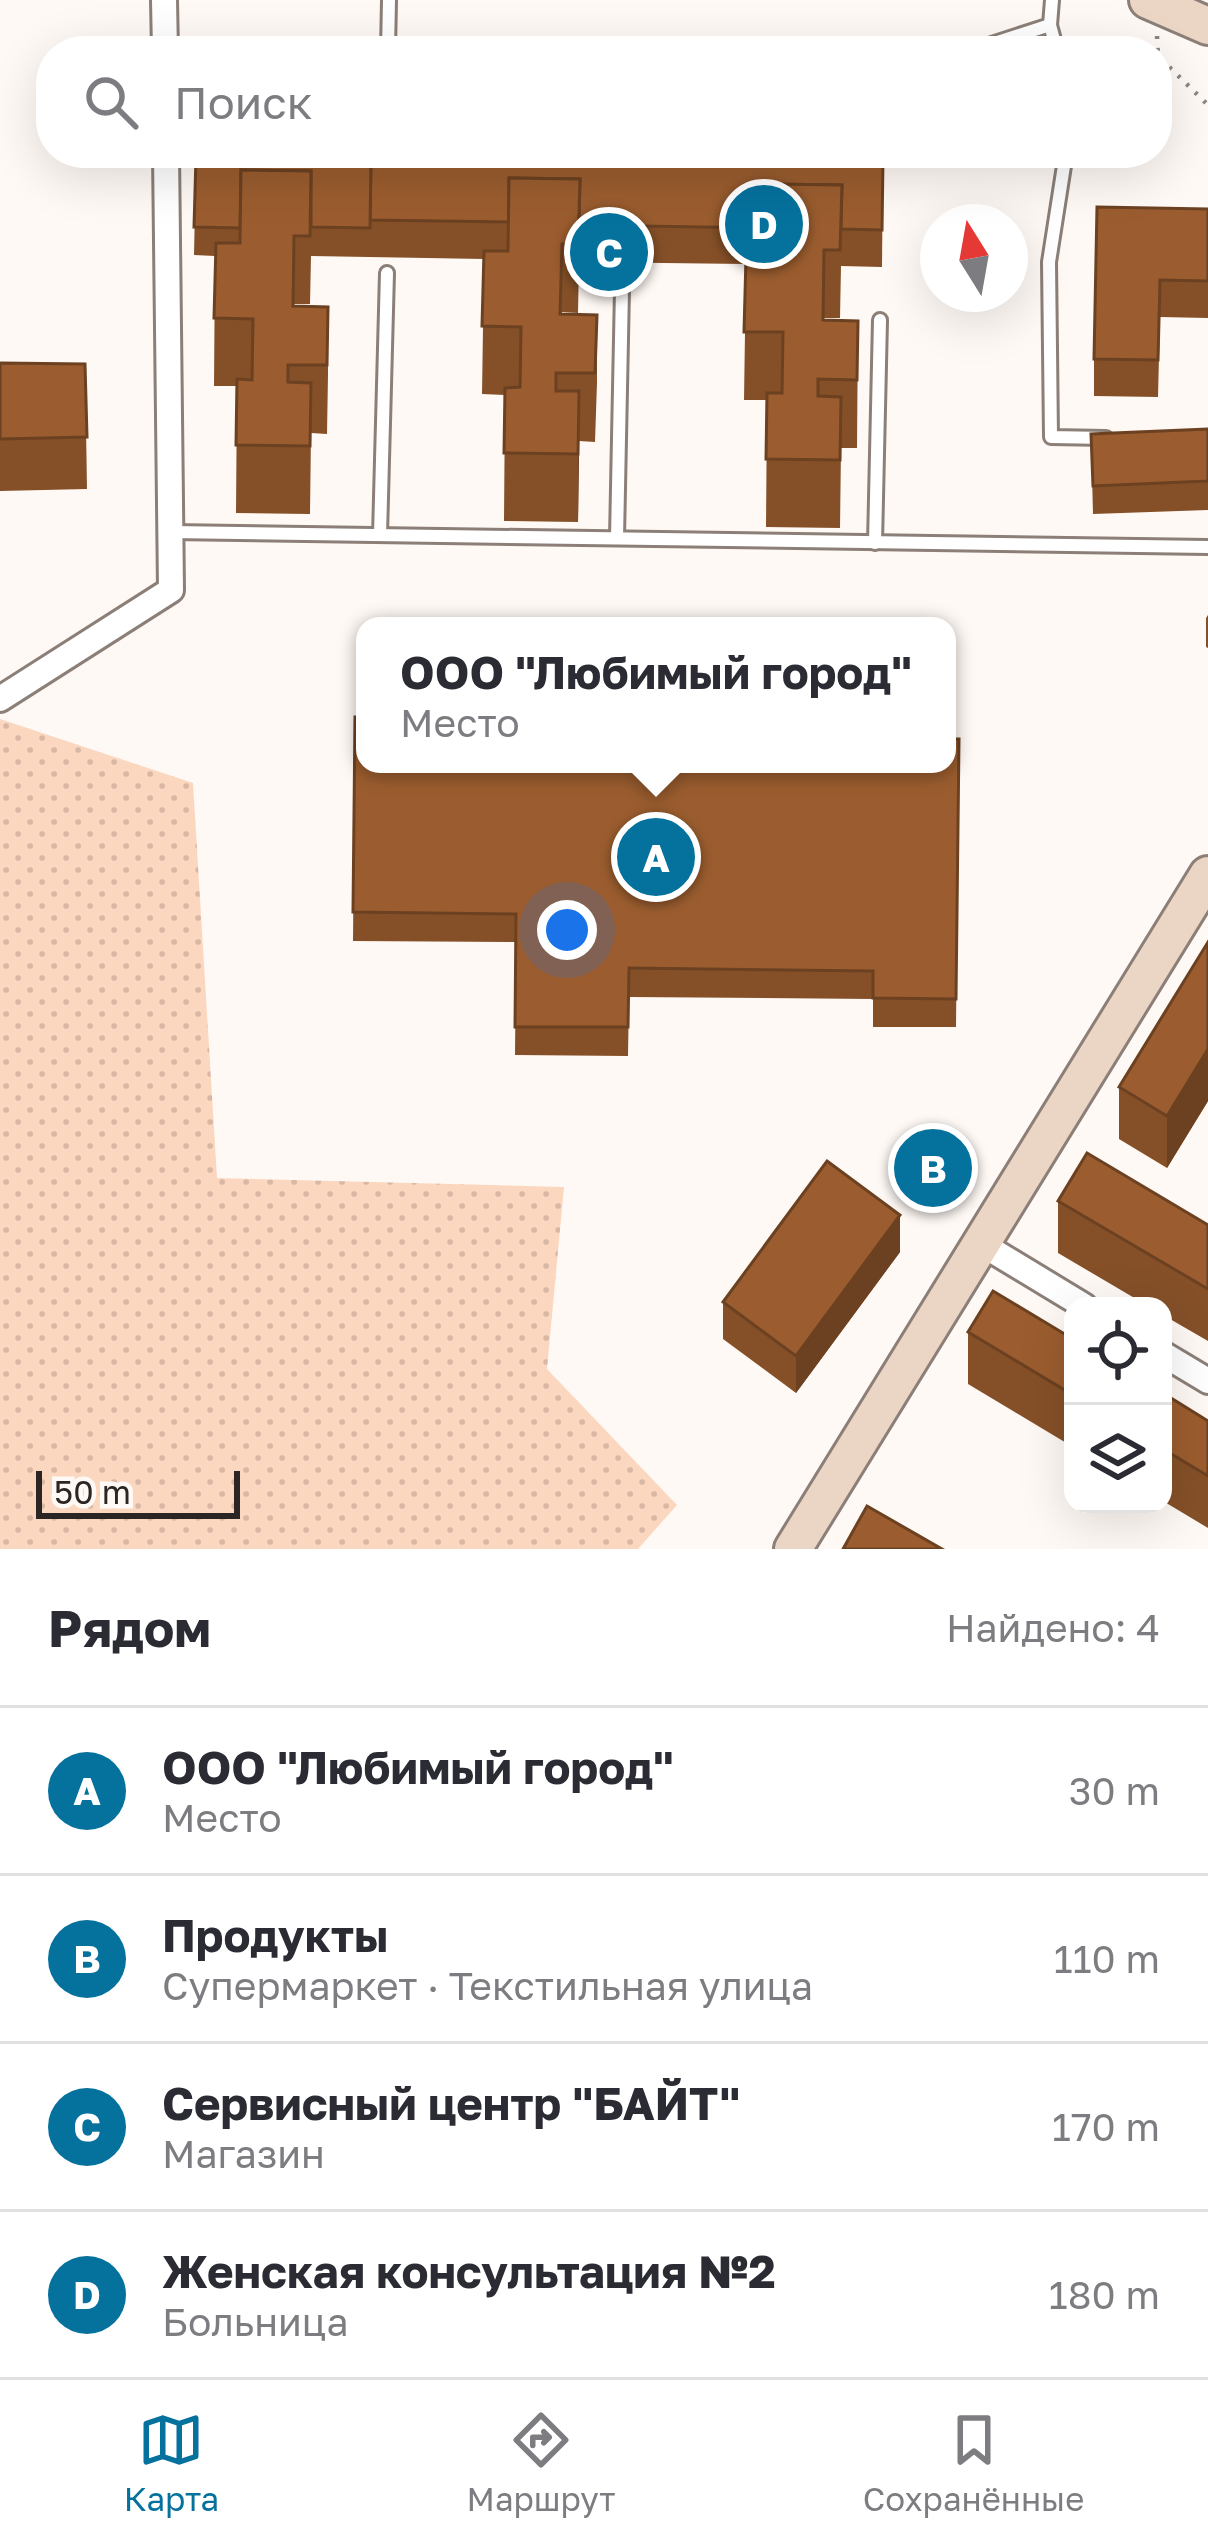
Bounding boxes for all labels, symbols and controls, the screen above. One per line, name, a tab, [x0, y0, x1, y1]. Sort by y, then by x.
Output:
search box	[36, 36, 1172, 168]
icon: search	[78, 69, 144, 135]
text: Поиск	[174, 75, 313, 129]
pin: D	[725, 179, 803, 269]
north arrow	[920, 204, 1028, 312]
pin: C	[570, 207, 648, 297]
popup	[356, 617, 956, 773]
text: ООО "Любимый город"	[400, 645, 912, 699]
text: Место	[400, 699, 520, 746]
pin: A	[617, 812, 695, 902]
your location	[537, 900, 597, 960]
pin: B	[894, 1123, 972, 1213]
map controls	[1064, 1297, 1172, 1513]
button: locate	[1064, 1297, 1172, 1405]
button: layers	[1064, 1405, 1172, 1513]
scale bar	[36, 1465, 240, 1518]
text: 50 m	[54, 1472, 131, 1511]
text: Рядом	[48, 1597, 211, 1658]
text: Найдено: 4	[946, 1604, 1160, 1651]
text: ООО "Любимый город"	[162, 1740, 674, 1794]
text: A	[73, 1767, 101, 1814]
text: 30 m	[1069, 1767, 1160, 1814]
text: Место	[162, 1794, 282, 1841]
text: Продукты	[162, 1908, 388, 1962]
text: B	[73, 1935, 101, 1982]
text: 110 m	[1054, 1935, 1160, 1982]
text: Супермаркет · Текстильная улица	[162, 1962, 813, 2009]
text: Сервисный центр "БАЙТ"	[162, 2076, 740, 2130]
text: C	[73, 2103, 101, 2150]
text: 170 m	[1052, 2103, 1160, 2150]
text: Магазин	[162, 2130, 325, 2177]
text: Женская консультация №2	[162, 2244, 776, 2298]
text: D	[73, 2271, 101, 2318]
text: 180 m	[1049, 2271, 1160, 2318]
text: Больница	[162, 2298, 348, 2345]
tab: Карта	[124, 2407, 219, 2518]
tab: Маршрут	[467, 2407, 616, 2518]
tab: Сохранённые	[863, 2407, 1084, 2518]

